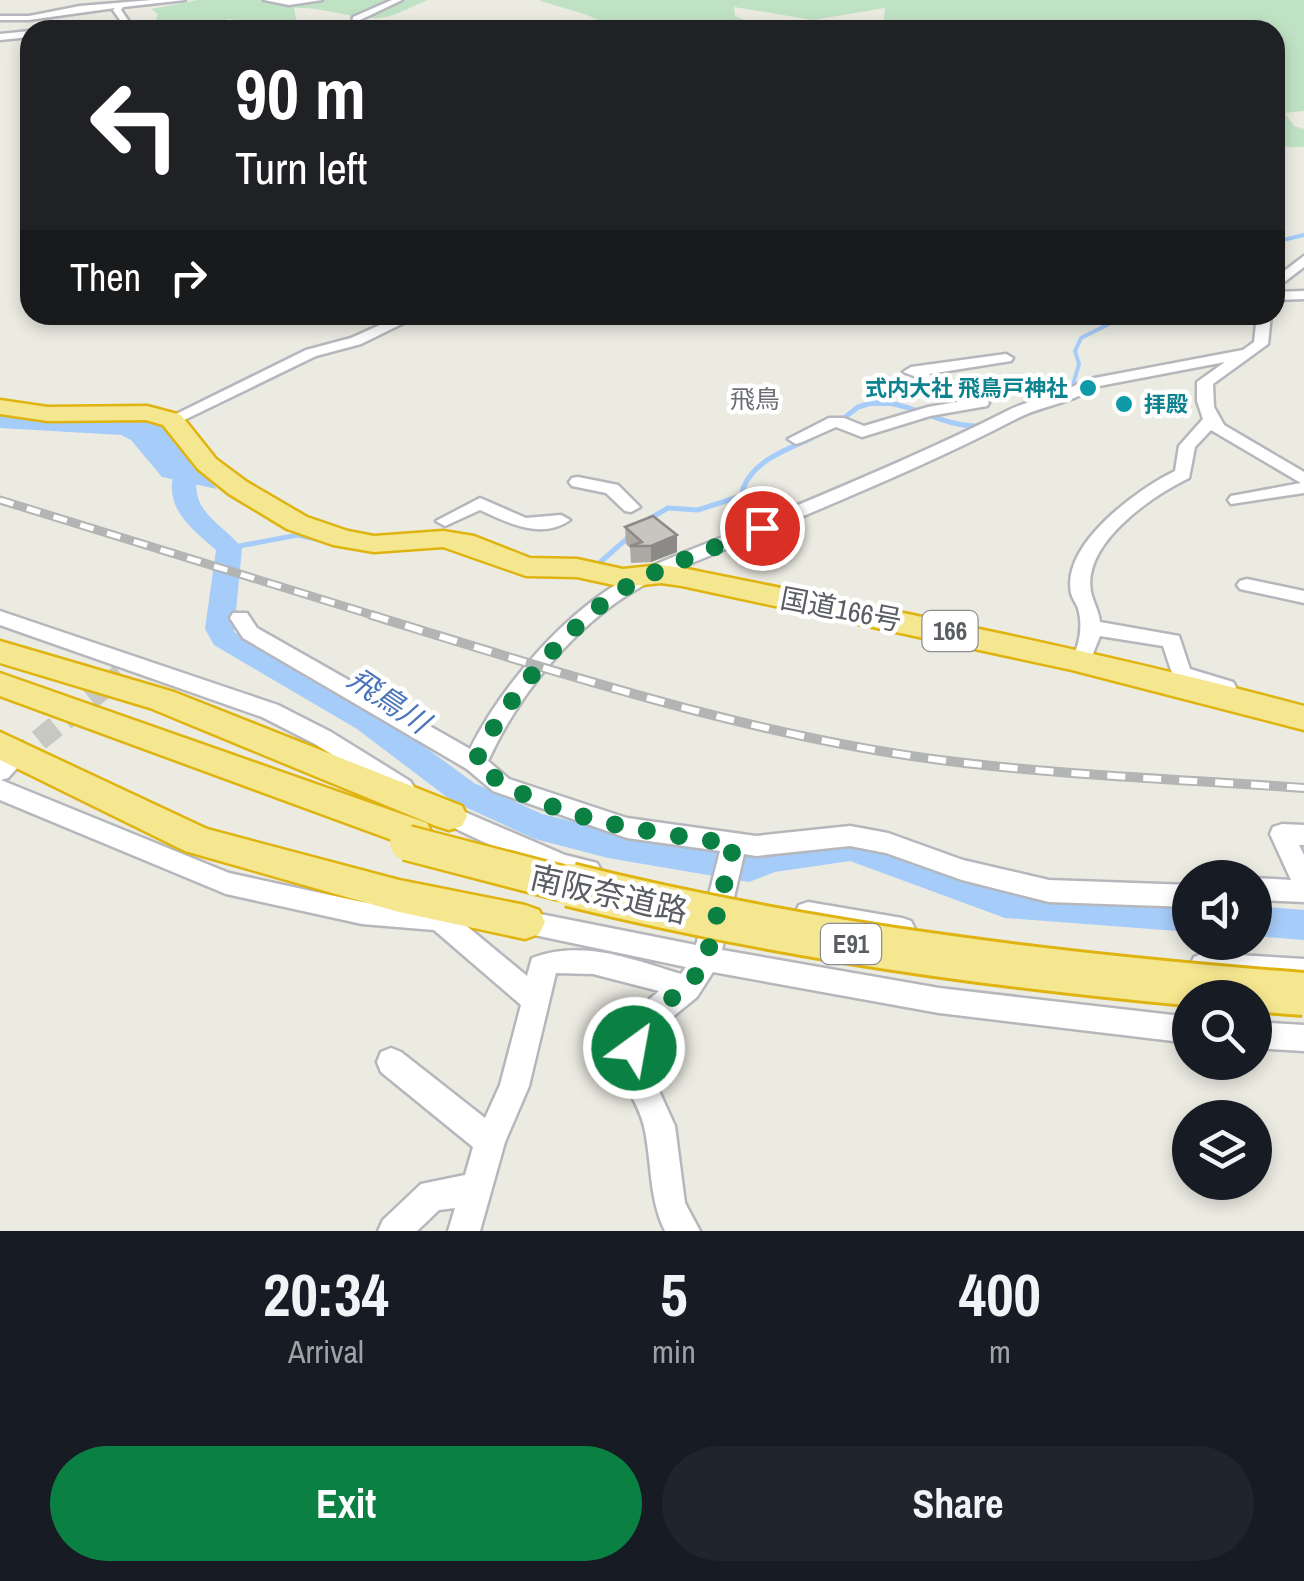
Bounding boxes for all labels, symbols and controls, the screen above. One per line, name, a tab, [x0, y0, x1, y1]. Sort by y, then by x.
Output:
text: 90 m	[235, 47, 366, 141]
icon: left	[70, 60, 200, 190]
text: Turn left	[235, 137, 367, 198]
icon: right	[161, 250, 216, 305]
text: Then	[70, 252, 141, 303]
place label: 式内大社 飛鳥戸神社	[865, 373, 1068, 403]
marker: 式内大社 飛鳥戸神社	[1077, 377, 1099, 399]
district label: 飛鳥	[730, 382, 780, 416]
place label: 拝殿	[1144, 389, 1188, 419]
marker: 拝殿	[1113, 393, 1135, 415]
pin	[720, 486, 805, 571]
icon: arrive	[735, 501, 790, 556]
street label: 国道166号	[777, 579, 905, 639]
road number: 166	[922, 611, 978, 651]
water label: 飛鳥川	[341, 658, 440, 743]
street label: 南阪奈道路	[526, 855, 692, 933]
map controls	[1172, 860, 1272, 1200]
button: sound	[1172, 860, 1272, 960]
road number: E91	[821, 924, 881, 964]
button: search	[1172, 980, 1272, 1080]
position arrow	[582, 996, 686, 1100]
button: layers	[1172, 1100, 1272, 1200]
text: 20:34	[263, 1254, 389, 1335]
text: 5	[660, 1254, 688, 1335]
text: 400	[959, 1254, 1041, 1335]
text: Arrival	[288, 1330, 364, 1373]
text: min	[652, 1330, 696, 1373]
text: m	[989, 1330, 1011, 1373]
button: Exit	[50, 1446, 642, 1561]
button: Share	[662, 1446, 1254, 1561]

